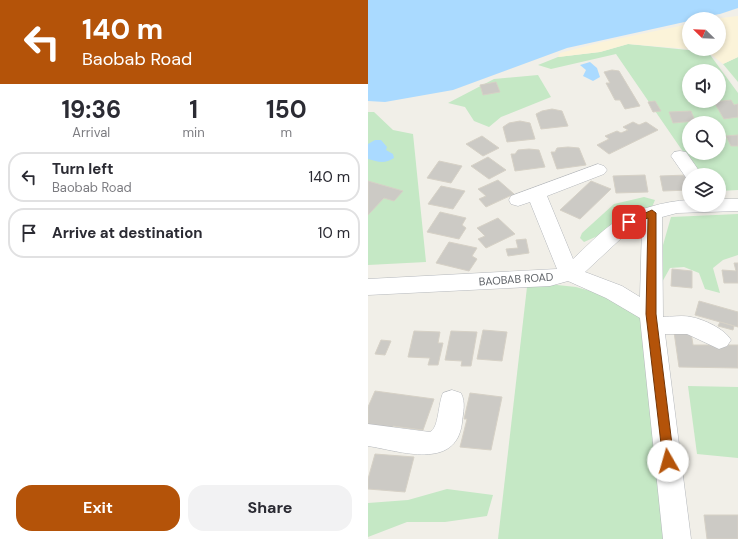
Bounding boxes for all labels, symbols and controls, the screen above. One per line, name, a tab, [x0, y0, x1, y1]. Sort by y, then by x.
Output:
text: 140 m	[82, 11, 163, 48]
north arrow	[682, 12, 726, 56]
map controls	[682, 12, 726, 212]
icon: left	[16, 16, 68, 68]
text: Baobab Road	[82, 47, 192, 71]
button: sound	[682, 64, 726, 108]
text: 19:36	[61, 94, 121, 125]
text: 1	[189, 94, 198, 125]
text: 150	[266, 94, 307, 125]
button: search	[682, 116, 726, 160]
text: Arrival	[72, 124, 110, 141]
text: min	[183, 124, 205, 141]
text: m	[281, 124, 292, 141]
text: Turn left	[52, 159, 113, 179]
icon: left	[18, 166, 40, 188]
text: 140 m	[309, 167, 350, 187]
button: layers	[682, 168, 726, 212]
text: Baobab Road	[52, 179, 132, 196]
pin	[612, 205, 646, 239]
icon: arrive	[618, 211, 640, 233]
icon: arrive	[18, 222, 40, 244]
text: Arrive at destination	[52, 223, 203, 243]
text: 10 m	[318, 223, 350, 243]
street label: BAOBAB ROAD	[478, 269, 554, 289]
position arrow	[647, 440, 689, 482]
button: Exit	[16, 485, 180, 531]
button: Share	[188, 485, 352, 531]

